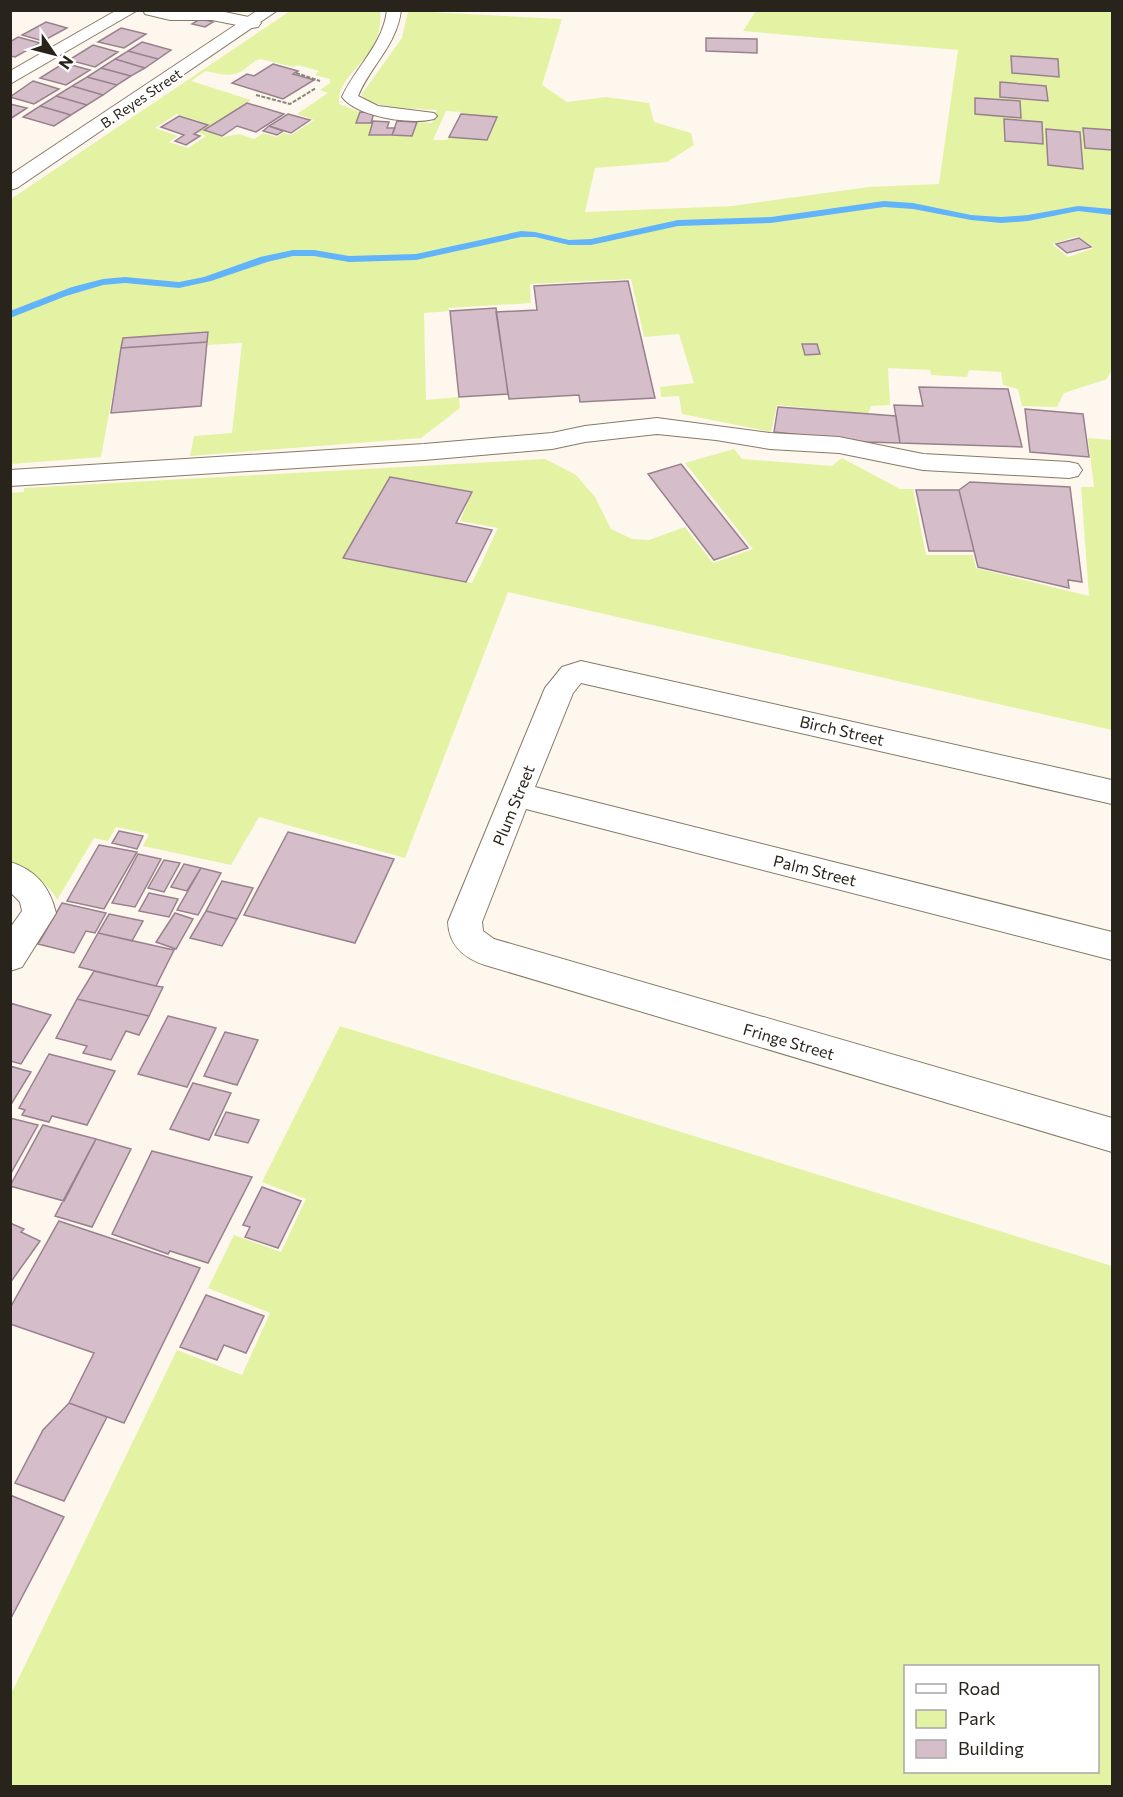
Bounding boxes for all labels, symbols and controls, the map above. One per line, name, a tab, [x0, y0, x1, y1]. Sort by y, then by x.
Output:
north arrow	[24, 24, 84, 84]
text: N	[55, 53, 78, 73]
street label: B. Reyes Street	[97, 64, 185, 131]
street label: Birch Street	[798, 711, 886, 749]
street label: Plum Street	[488, 761, 538, 848]
street label: Palm Street	[772, 851, 859, 890]
street label: Fringe Street	[741, 1019, 837, 1063]
legend	[904, 1665, 1099, 1773]
text: Road	[958, 1677, 1000, 1699]
text: Park	[958, 1707, 996, 1729]
text: Building	[958, 1737, 1024, 1759]

